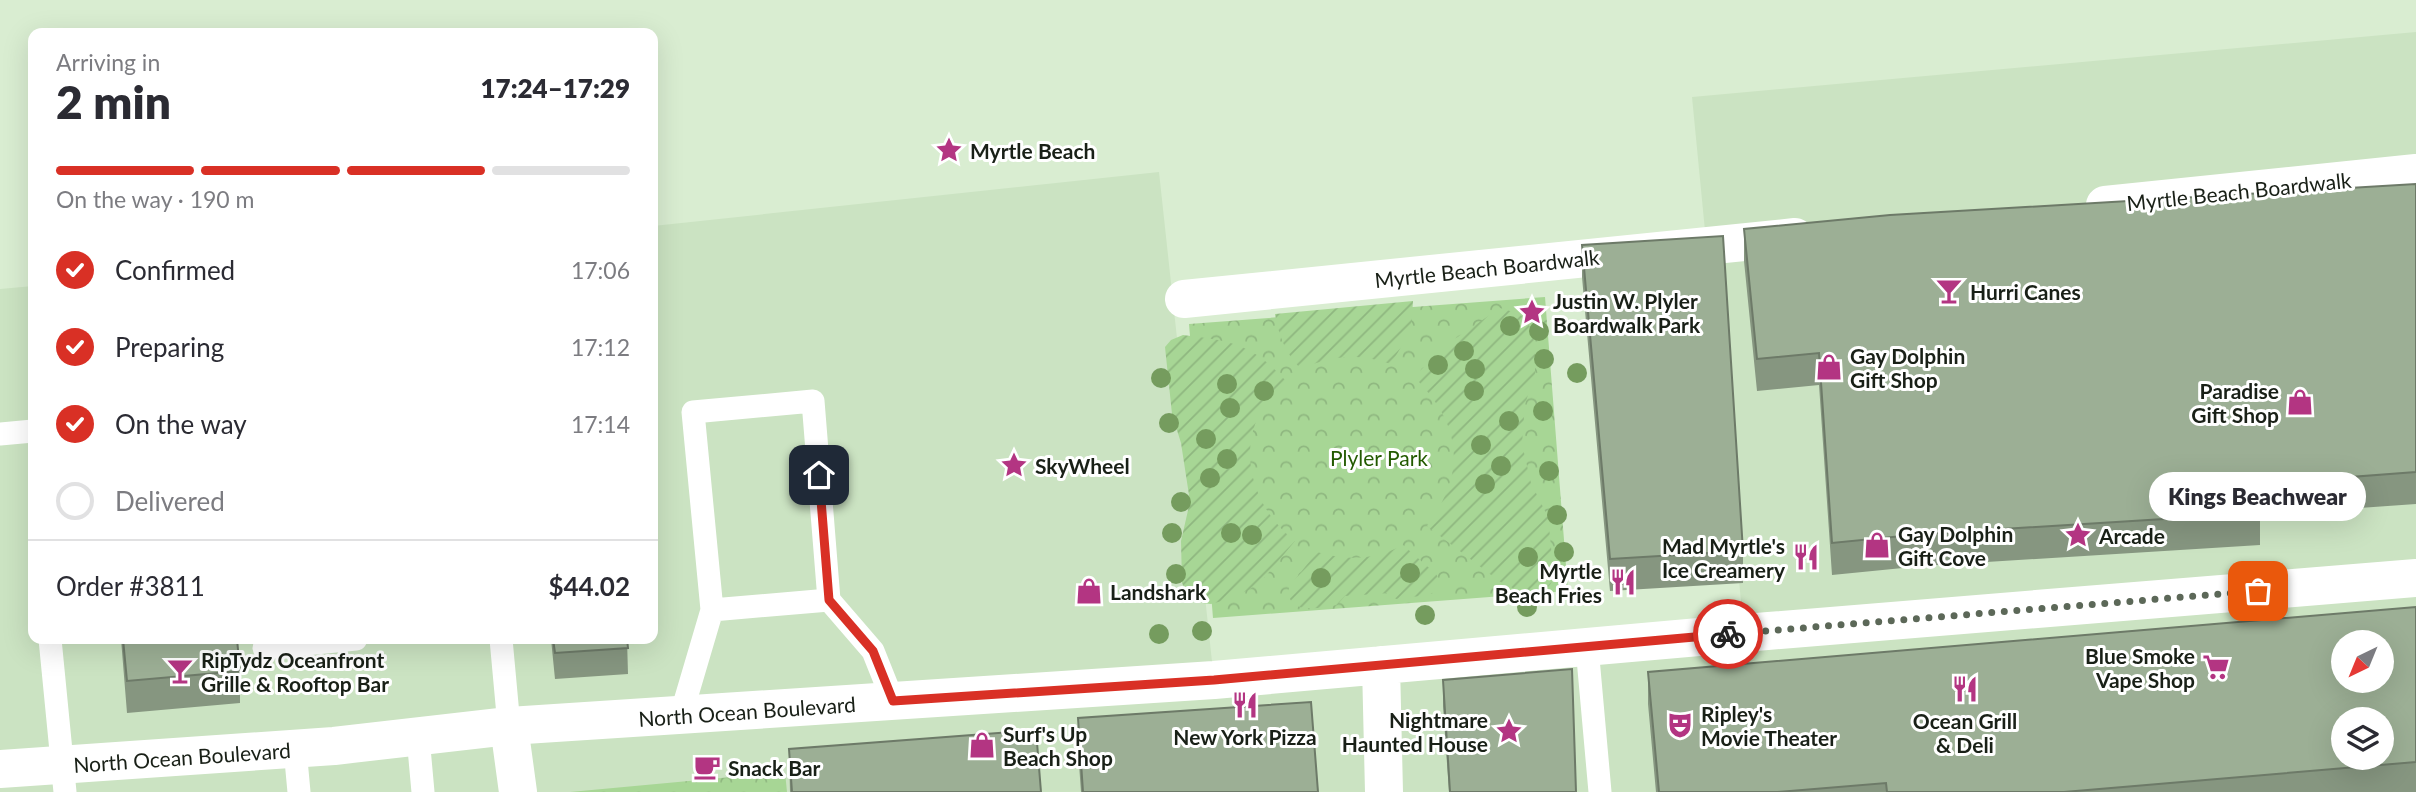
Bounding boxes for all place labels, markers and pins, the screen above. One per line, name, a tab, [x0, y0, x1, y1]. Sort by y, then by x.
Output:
place icon: Myrtle Beach	[934, 135, 964, 165]
place label: Myrtle Beach	[970, 138, 1095, 163]
bar icon: Hurri Canes	[1934, 276, 1964, 306]
place label: Hurri Canes	[1970, 279, 2081, 304]
place label: Justin W. Plyler Boardwalk Park	[1553, 288, 1701, 337]
place icon: Justin W. Plyler Boardwalk Park	[1517, 297, 1547, 327]
place label: Gay Dolphin Gift Shop	[1850, 343, 1965, 392]
shop icon: Gay Dolphin Gift Shop	[1814, 352, 1844, 382]
place label: Paradise Gift Shop	[2191, 378, 2279, 427]
shop icon: Paradise Gift Shop	[2285, 387, 2315, 417]
pin	[789, 445, 849, 505]
place icon: SkyWheel	[999, 450, 1029, 480]
place label: SkyWheel	[1035, 453, 1130, 478]
callout: Kings Beachwear	[2150, 472, 2366, 521]
place icon: Arcade	[2063, 520, 2093, 550]
place label: Gay Dolphin Gift Cove	[1898, 521, 2013, 570]
place label: Arcade	[2098, 523, 2165, 548]
shop icon: Gay Dolphin Gift Cove	[1862, 530, 1892, 560]
place label: Mad Myrtle's Ice Creamery	[1662, 533, 1786, 582]
restaurant icon: Mad Myrtle's Ice Creamery	[1791, 542, 1821, 572]
place label: Myrtle Beach Fries	[1495, 558, 1602, 607]
pin	[2228, 561, 2288, 621]
restaurant icon: Myrtle Beach Fries	[1608, 567, 1638, 597]
shop icon: Landshark	[1074, 576, 1104, 606]
place label: Landshark	[1110, 579, 1207, 604]
place label: Blue Smoke Vape Shop	[2085, 643, 2195, 692]
place label: RipTydz Oceanfront Grille & Rooftop Bar	[201, 647, 389, 696]
supermarket icon: Blue Smoke Vape Shop	[2201, 652, 2231, 682]
bar icon: RipTydz Oceanfront Grille & Rooftop Bar	[165, 656, 195, 686]
restaurant icon: Ocean Grill & Deli	[1950, 674, 1980, 704]
restaurant icon: New York Pizza	[1230, 690, 1260, 720]
place label: Ripley's Movie Theater	[1701, 701, 1837, 750]
place label: Nightmare Haunted House	[1342, 707, 1488, 756]
place label: Ocean Grill & Deli	[1913, 708, 2017, 757]
theatre icon: Ripley's Movie Theater	[1665, 710, 1695, 740]
place icon: Nightmare Haunted House	[1494, 716, 1524, 746]
place label: Surf's Up Beach Shop	[1003, 721, 1113, 770]
place label: New York Pizza	[1173, 724, 1317, 749]
shop icon: Surf's Up Beach Shop	[967, 730, 997, 760]
cafe icon: Snack Bar	[692, 752, 722, 782]
place label: Snack Bar	[728, 755, 821, 780]

